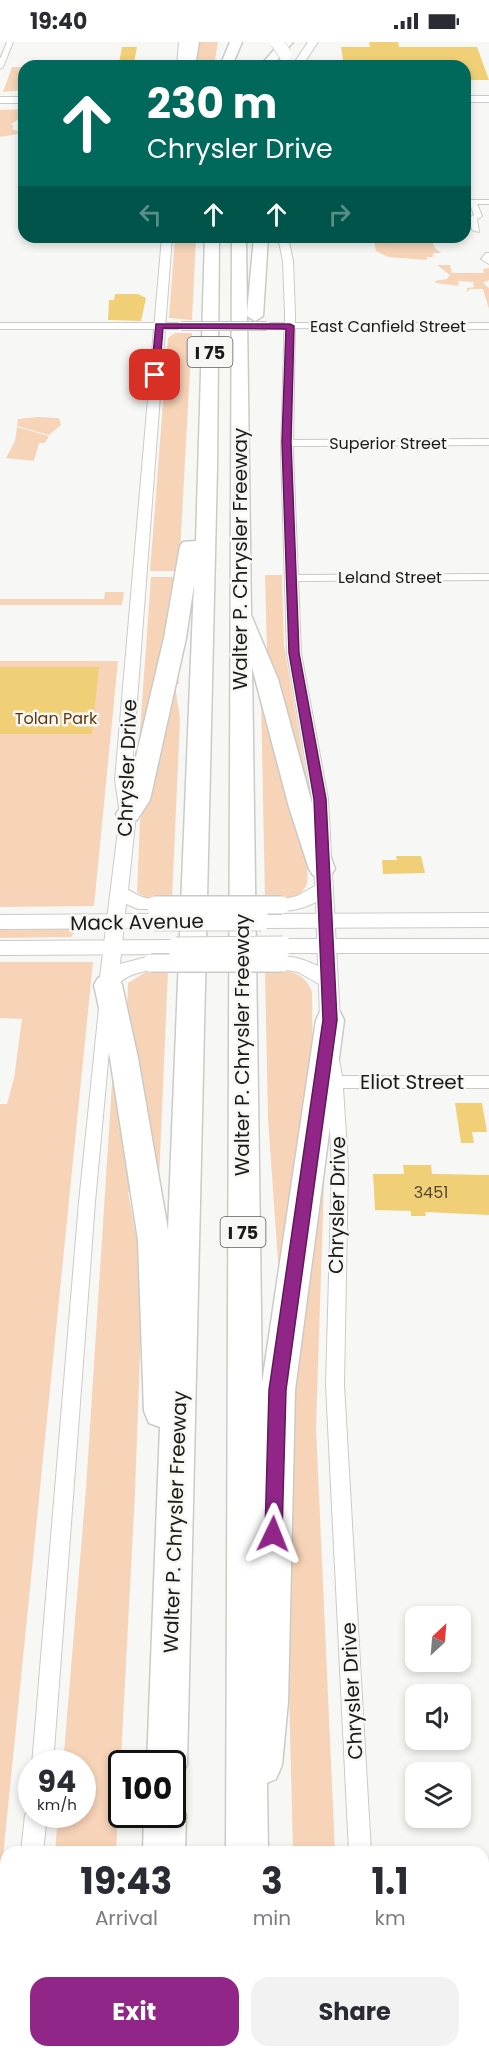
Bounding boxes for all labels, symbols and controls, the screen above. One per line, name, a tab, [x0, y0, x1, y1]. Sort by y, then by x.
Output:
text: 19:40	[30, 6, 87, 37]
text: 230 m	[147, 74, 277, 133]
icon: ahead	[48, 84, 126, 162]
text: Chrysler Drive	[147, 130, 333, 167]
icon: left	[134, 198, 167, 231]
icon: ahead	[197, 198, 230, 231]
icon: ahead	[260, 198, 293, 231]
icon: right	[323, 198, 356, 231]
street label: East Canfield Street	[310, 315, 466, 338]
road number: I 75	[188, 337, 232, 367]
pin	[129, 349, 180, 400]
icon: arrive	[138, 358, 171, 391]
street label: Walter P. Chrysler Freeway	[226, 428, 254, 690]
street label: Superior Street	[329, 432, 447, 455]
street label: Leland Street	[338, 566, 442, 589]
street label: Chrysler Drive	[111, 699, 143, 837]
park label: Tolan Park	[15, 707, 98, 730]
street label: Mack Avenue	[70, 907, 204, 937]
street label: Walter P. Chrysler Freeway	[228, 914, 256, 1176]
street label: Eliot Street	[360, 1068, 464, 1096]
street label: Chrysler Drive	[322, 1136, 352, 1274]
house number: 3451	[414, 1181, 448, 1204]
road number: I 75	[220, 1217, 266, 1247]
street label: Walter P. Chrysler Freeway	[156, 1390, 194, 1654]
position arrow	[241, 1502, 305, 1566]
north arrow	[405, 1606, 471, 1672]
map controls	[405, 1606, 471, 1828]
street label: Chrysler Drive	[334, 1622, 370, 1760]
button: sound	[405, 1684, 471, 1750]
speed limit sign: 100	[108, 1750, 186, 1828]
text: 94	[38, 1760, 76, 1803]
button: layers	[405, 1762, 471, 1828]
text: km/h	[37, 1794, 77, 1815]
text: 19:43	[80, 1856, 172, 1907]
text: 3	[261, 1856, 283, 1907]
text: 1.1	[371, 1856, 409, 1907]
text: Arrival	[95, 1904, 158, 1932]
text: min	[253, 1904, 291, 1932]
text: km	[375, 1904, 405, 1932]
button: Exit	[30, 1977, 239, 2046]
button: Share	[251, 1977, 459, 2046]

